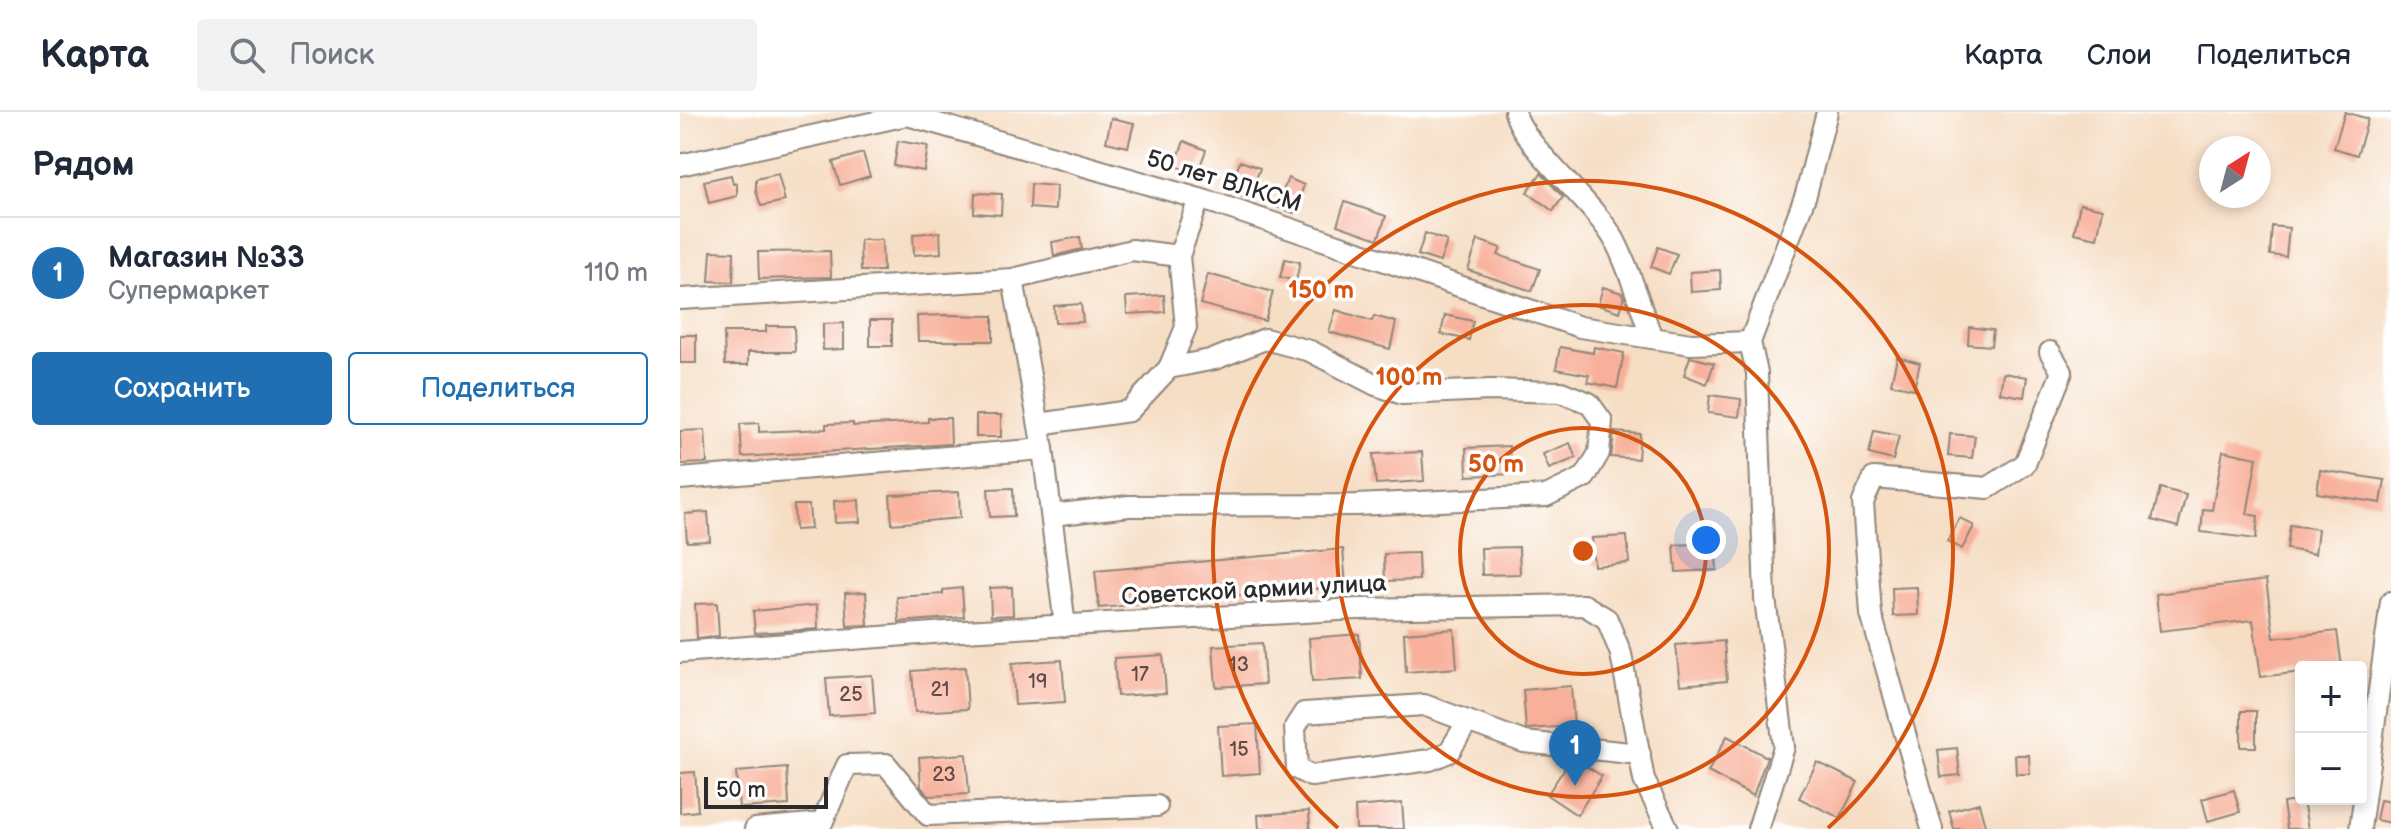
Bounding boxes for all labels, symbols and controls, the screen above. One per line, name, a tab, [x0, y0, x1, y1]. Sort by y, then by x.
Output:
search box	[197, 19, 757, 91]
text: Карта	[40, 33, 149, 78]
icon: search	[225, 33, 269, 77]
text: Поиск	[289, 37, 375, 73]
text: Карта	[1964, 39, 2043, 72]
text: Слои	[2087, 39, 2152, 72]
text: Поделиться	[2196, 39, 2351, 72]
north arrow	[2199, 136, 2271, 208]
text: Рядом	[32, 144, 134, 185]
street label: 50 лет ВЛКСМ	[1143, 144, 1305, 218]
text: Магазин №33	[108, 240, 305, 276]
text: 1	[53, 258, 63, 289]
text: 110 m	[584, 258, 648, 289]
text: Супермаркет	[108, 276, 269, 307]
text: 150 m	[1288, 276, 1354, 305]
button: Сохранить	[32, 352, 332, 425]
button: Поделиться	[348, 352, 648, 425]
text: 100 m	[1376, 363, 1442, 392]
text: 50 m	[1468, 450, 1524, 479]
your location	[1686, 520, 1726, 560]
centre of rings	[1569, 537, 1597, 565]
street label: Советской армии улица	[1121, 569, 1387, 611]
house number: 13	[1229, 653, 1249, 677]
map controls	[2295, 661, 2367, 805]
button: +	[2295, 661, 2367, 733]
house number: 17	[1131, 663, 1149, 687]
house number: 19	[1028, 670, 1048, 694]
house number: 21	[930, 678, 950, 702]
house number: 25	[839, 683, 863, 707]
pin: 1	[1549, 720, 1601, 786]
button: −	[2295, 733, 2367, 805]
house number: 15	[1229, 738, 1249, 762]
house number: 23	[932, 763, 956, 787]
scale bar	[704, 773, 828, 809]
text: 50 m	[716, 777, 766, 804]

